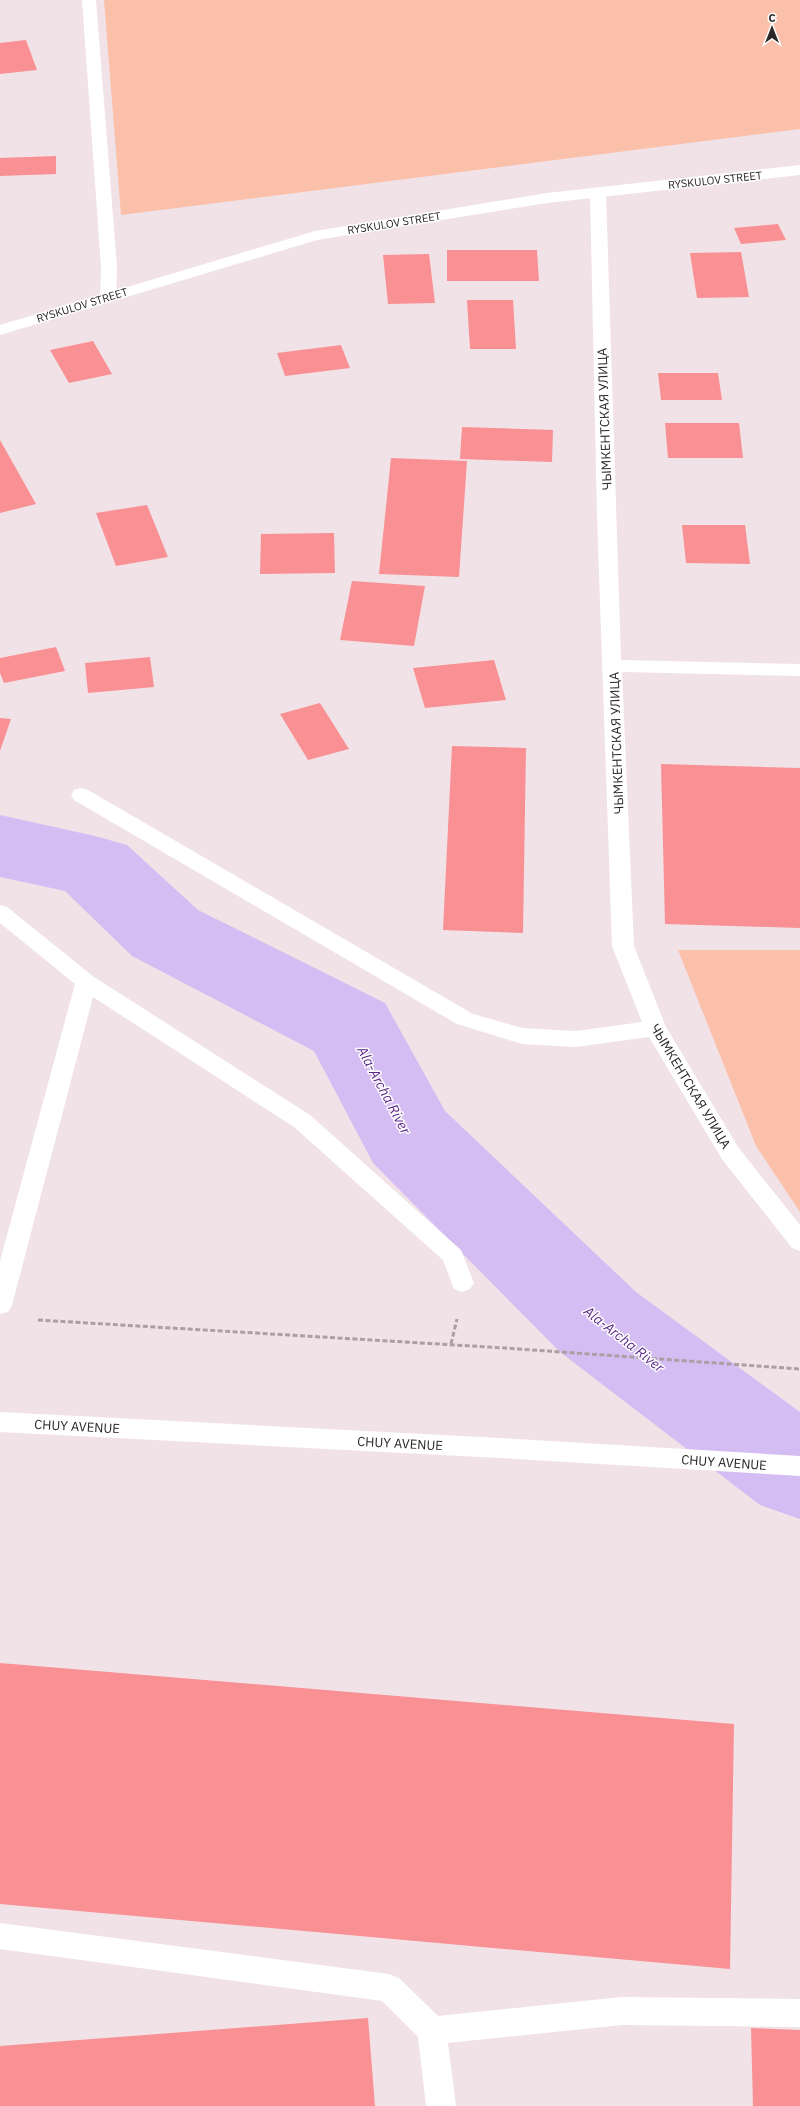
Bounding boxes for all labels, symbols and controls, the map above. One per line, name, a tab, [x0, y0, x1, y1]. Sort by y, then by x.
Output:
north arrow	[752, 8, 792, 48]
text: С	[768, 11, 776, 25]
street label: RYSKULOV STREET	[667, 168, 763, 192]
street label: RYSKULOV STREET	[346, 209, 443, 237]
street label: RYSKULOV STREET	[35, 284, 130, 326]
street label: ЧЫМКЕНТСКАЯ УЛИЦА	[593, 347, 615, 490]
street label: ЧЫМКЕНТСКАЯ УЛИЦА	[605, 671, 627, 814]
street label: ЧЫМКЕНТСКАЯ УЛИЦА	[647, 1021, 735, 1152]
water label: Ala-Archa River	[353, 1042, 415, 1138]
water label: Ala-Archa River	[579, 1301, 668, 1376]
street label: CHUY AVENUE	[34, 1416, 120, 1437]
street label: CHUY AVENUE	[357, 1433, 443, 1454]
street label: CHUY AVENUE	[681, 1451, 767, 1474]

